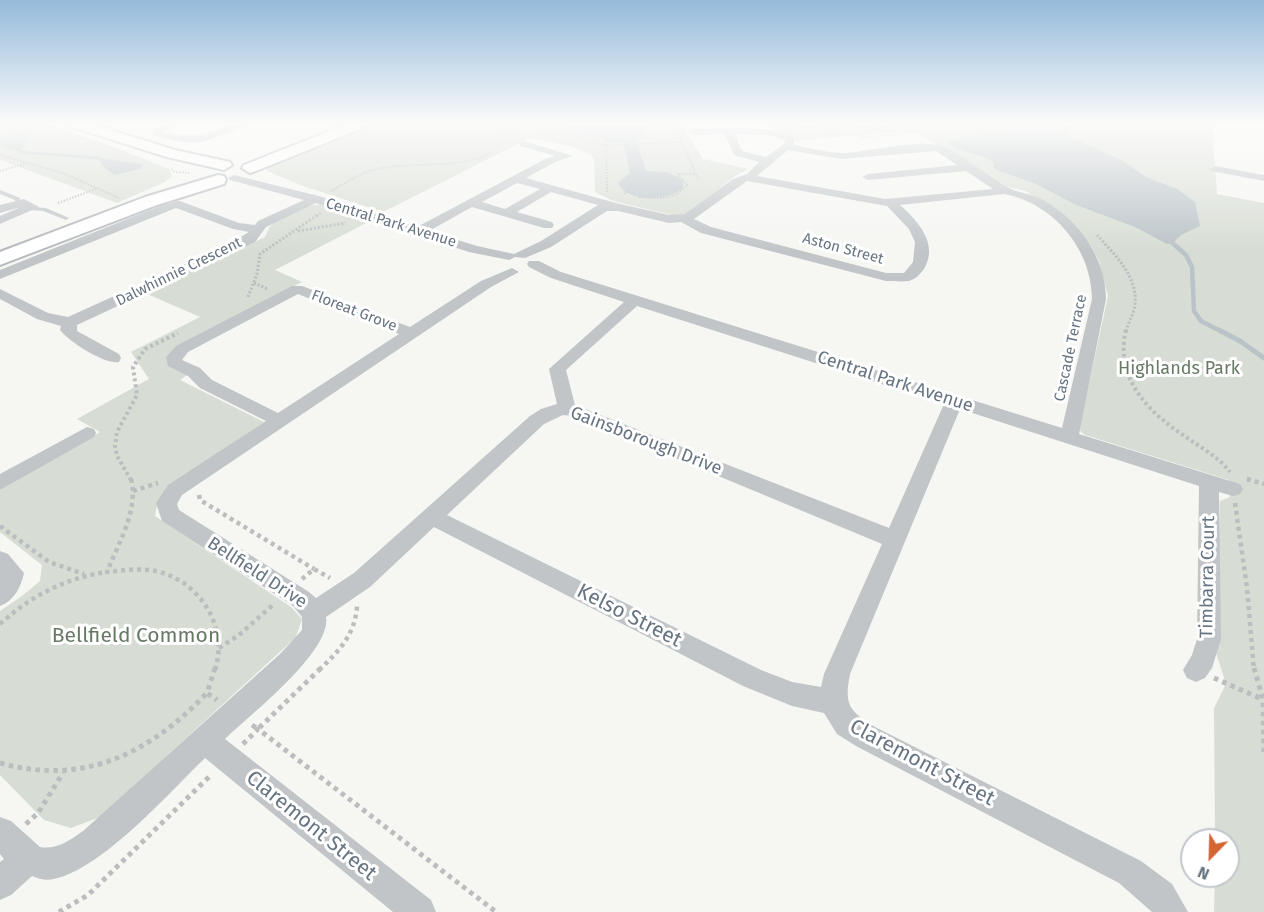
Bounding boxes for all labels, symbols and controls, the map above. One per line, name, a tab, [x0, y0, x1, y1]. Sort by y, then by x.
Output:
street label: Central Park Avenue	[324, 195, 458, 251]
street label: Aston Street	[801, 230, 885, 268]
street label: Dalwhinnie Crescent	[113, 234, 245, 310]
street label: Floreat Grove	[309, 286, 399, 336]
street label: Cascade Terrace	[1051, 293, 1091, 403]
street label: Central Park Avenue	[814, 347, 976, 417]
park label: Highlands Park	[1118, 358, 1240, 380]
street label: Gainsborough Drive	[567, 402, 725, 480]
street label: Timbarra Court	[1196, 516, 1220, 638]
street label: Bellfield Drive	[203, 533, 311, 613]
street label: Kelso Street	[572, 579, 686, 653]
park label: Bellfield Common	[52, 623, 220, 649]
street label: Claremont Street	[845, 714, 999, 812]
street label: Claremont Street	[241, 766, 381, 886]
north arrow	[1180, 828, 1240, 888]
text: N	[1195, 862, 1212, 884]

